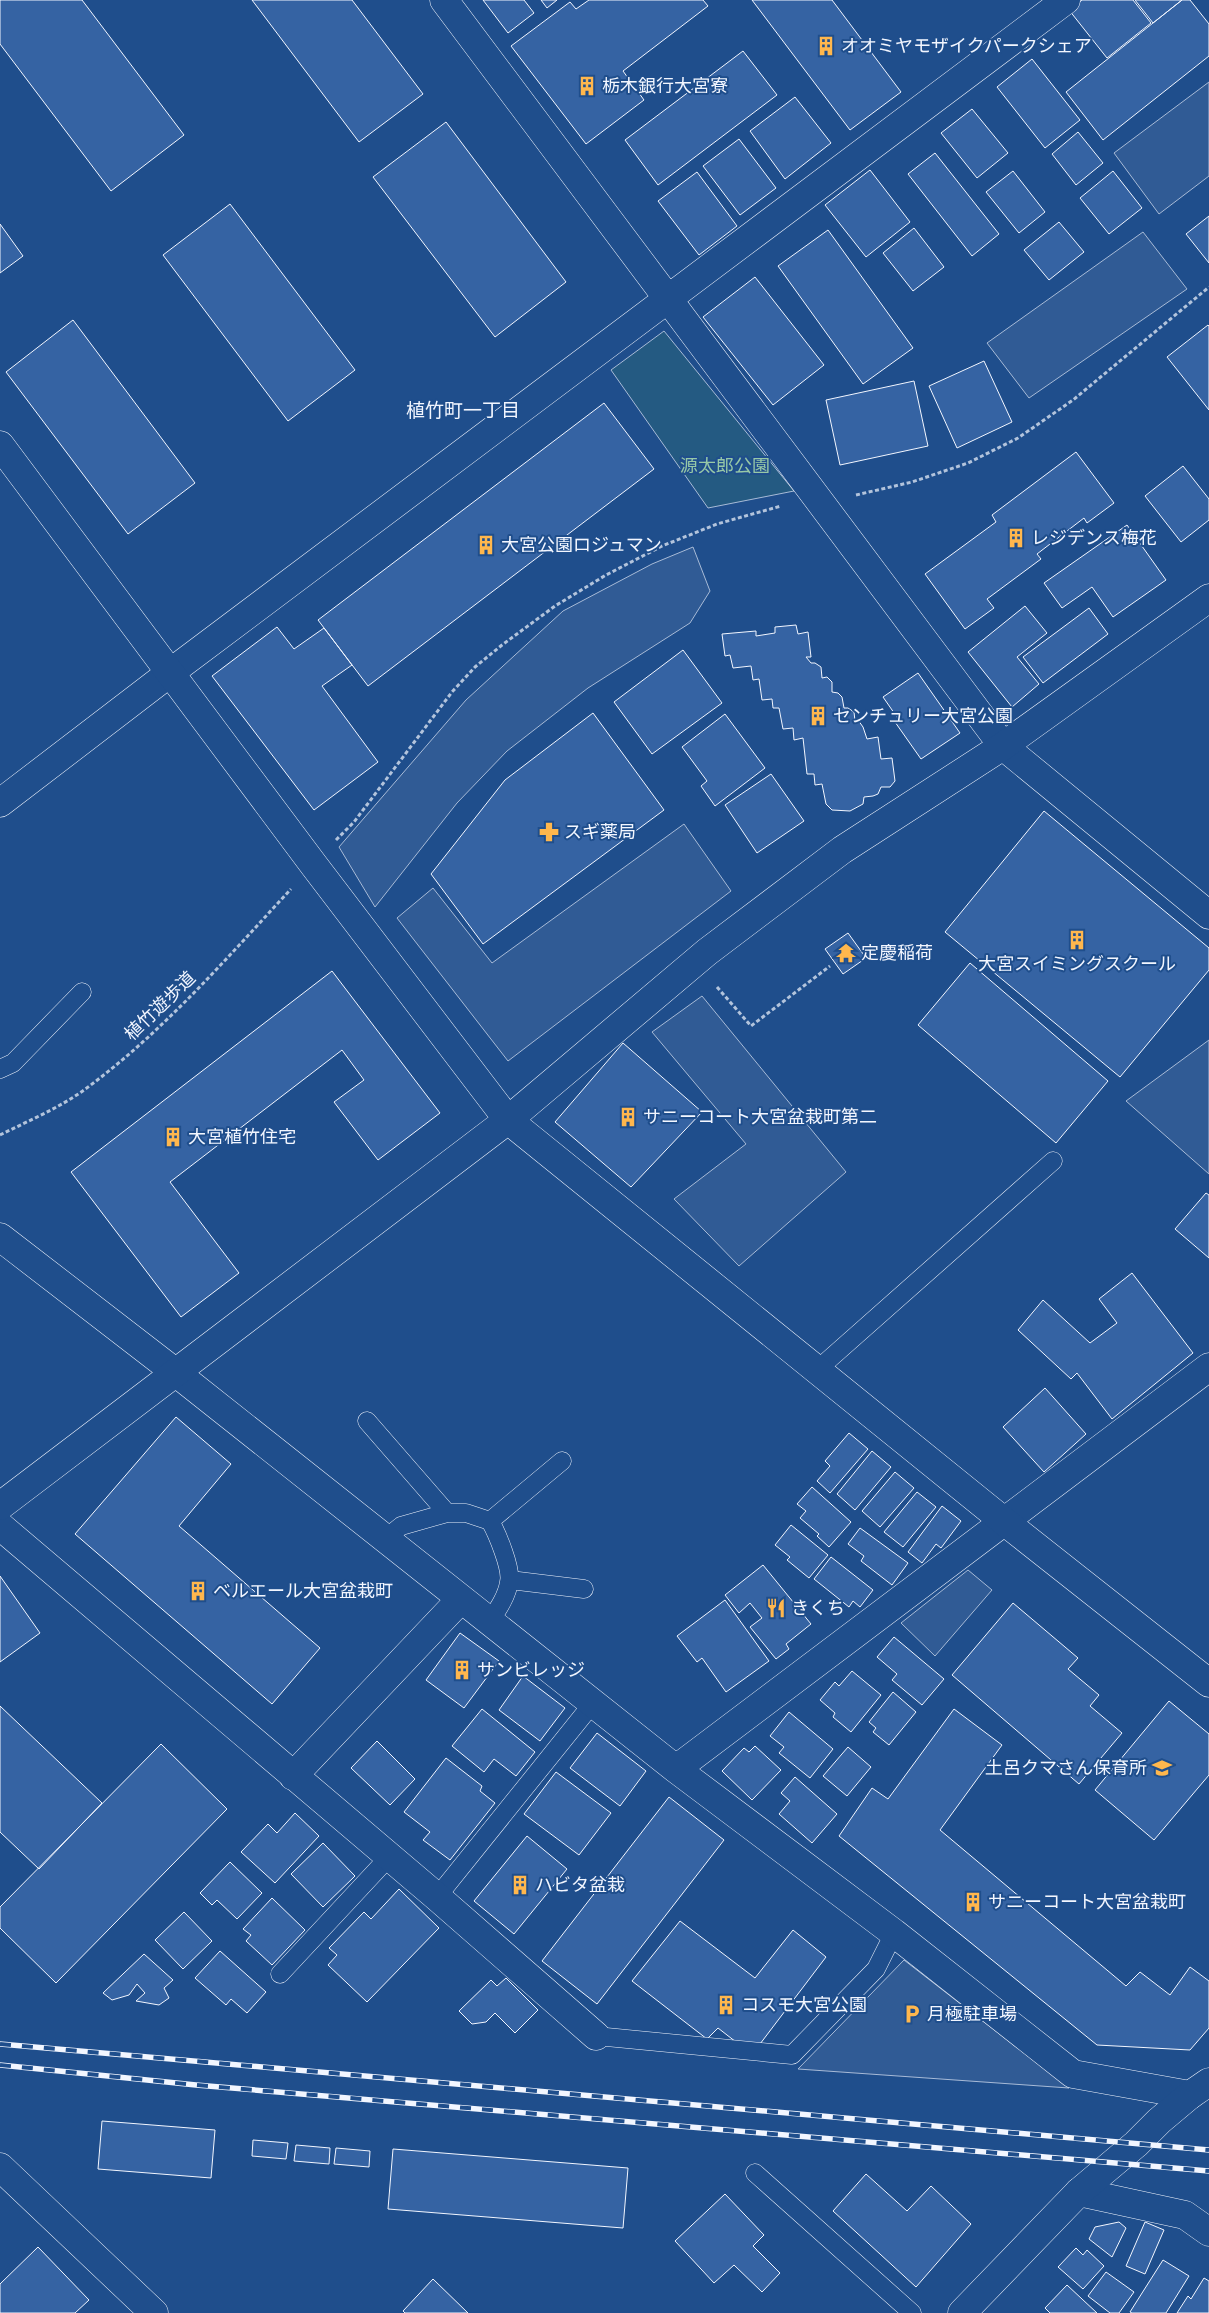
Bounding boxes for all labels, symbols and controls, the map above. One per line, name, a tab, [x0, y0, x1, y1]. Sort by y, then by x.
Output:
place label: オオミヤモザイクパークシェア	[841, 34, 1092, 57]
building icon: オオミヤモザイクパークシェア	[815, 35, 837, 57]
place label: 栃木銀行大宮寮	[602, 74, 728, 97]
building icon: 栃木銀行大宮寮	[576, 75, 598, 97]
district label: 植竹町一丁目	[406, 398, 520, 423]
park label: 源太郎公園	[680, 454, 770, 477]
place label: レジデンス梅花	[1031, 526, 1157, 549]
building icon: レジデンス梅花	[1005, 527, 1027, 549]
place label: 大宮公園ロジュマン	[501, 533, 662, 556]
building icon: 大宮公園ロジュマン	[475, 534, 497, 556]
place label: センチュリー大宮公園	[833, 704, 1013, 727]
building icon: センチュリー大宮公園	[807, 705, 829, 727]
place label: スギ薬局	[564, 820, 636, 843]
pharmacy icon: スギ薬局	[538, 821, 560, 843]
building icon: 大宮スイミングスクール	[1066, 929, 1088, 951]
place label: 定慶稲荷	[861, 941, 933, 964]
temple icon: 定慶稲荷	[835, 942, 857, 964]
place label: 大宮スイミングスクール	[978, 952, 1176, 975]
street label: 植竹遊歩道	[119, 966, 200, 1045]
place label: サニーコート大宮盆栽町第二	[643, 1105, 877, 1128]
building icon: サニーコート大宮盆栽町第二	[617, 1106, 639, 1128]
place label: 大宮植竹住宅	[188, 1125, 296, 1148]
building icon: 大宮植竹住宅	[162, 1126, 184, 1148]
place label: ベルエール大宮盆栽町	[213, 1579, 393, 1602]
building icon: ベルエール大宮盆栽町	[187, 1580, 209, 1602]
place label: きくち	[791, 1596, 845, 1619]
restaurant icon: きくち	[765, 1597, 787, 1619]
place label: サンビレッジ	[477, 1658, 585, 1681]
building icon: サンビレッジ	[451, 1659, 473, 1681]
place label: 土呂クマさん保育所	[985, 1756, 1147, 1779]
school or university icon: 土呂クマさん保育所	[1151, 1757, 1173, 1779]
place label: ハビタ盆栽	[535, 1873, 625, 1896]
building icon: ハビタ盆栽	[509, 1874, 531, 1896]
place label: サニーコート大宮盆栽町	[988, 1890, 1186, 1913]
building icon: サニーコート大宮盆栽町	[962, 1891, 984, 1913]
place label: コスモ大宮公園	[741, 1993, 867, 2016]
building icon: コスモ大宮公園	[715, 1994, 737, 2016]
place label: 月極駐車場	[927, 2002, 1017, 2025]
parking icon: 月極駐車場	[901, 2003, 923, 2025]

